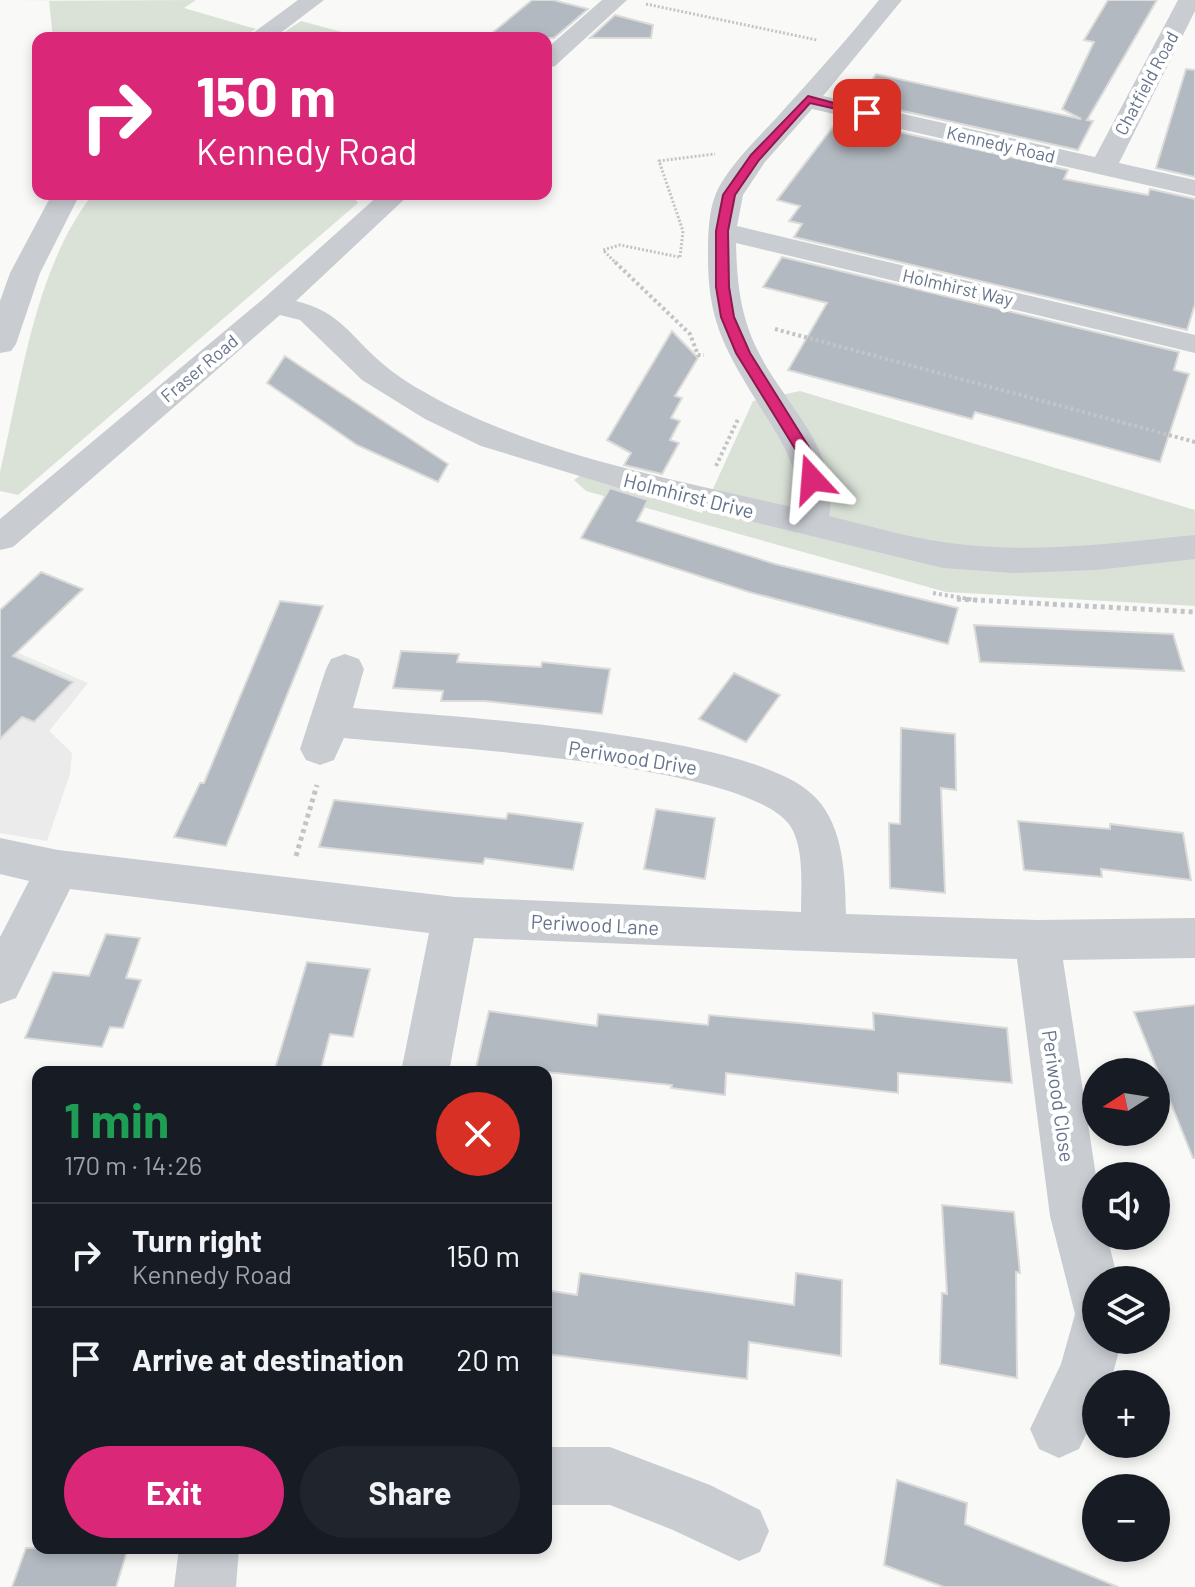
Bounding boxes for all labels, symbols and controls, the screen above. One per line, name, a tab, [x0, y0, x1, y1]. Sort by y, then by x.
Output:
street label: Chatfield Road	[1109, 27, 1183, 139]
text: 150 m	[196, 61, 336, 128]
icon: right	[64, 64, 168, 168]
pin	[833, 79, 901, 147]
icon: arrive	[845, 91, 889, 135]
street label: Kennedy Road	[945, 121, 1057, 167]
text: Kennedy Road	[196, 129, 417, 172]
street label: Holmhirst Way	[901, 264, 1015, 310]
street label: Fraser Road	[156, 329, 242, 407]
position arrow	[770, 437, 854, 521]
street label: Holmhirst Drive	[621, 467, 757, 523]
street label: Periwood Drive	[567, 735, 699, 779]
street label: Periwood Lane	[530, 909, 660, 939]
street label: Periwood Close	[1038, 1028, 1080, 1164]
north arrow	[1082, 1058, 1170, 1146]
map controls	[1082, 1058, 1170, 1562]
text: 1 min	[64, 1090, 169, 1148]
button: close	[436, 1092, 520, 1176]
text: 170 m · 14:26	[64, 1149, 202, 1180]
button: sound	[1082, 1162, 1170, 1250]
text: Turn right	[132, 1222, 262, 1258]
icon: right	[64, 1233, 108, 1277]
text: 150 m	[446, 1237, 520, 1273]
text: Kennedy Road	[132, 1258, 292, 1289]
button: layers	[1082, 1266, 1170, 1354]
icon: arrive	[64, 1337, 108, 1381]
text: Arrive at destination	[132, 1341, 404, 1377]
text: 20 m	[456, 1341, 520, 1377]
button: +	[1082, 1370, 1170, 1458]
button: Exit	[64, 1446, 284, 1538]
button: Share	[300, 1446, 520, 1538]
button: −	[1082, 1474, 1170, 1562]

